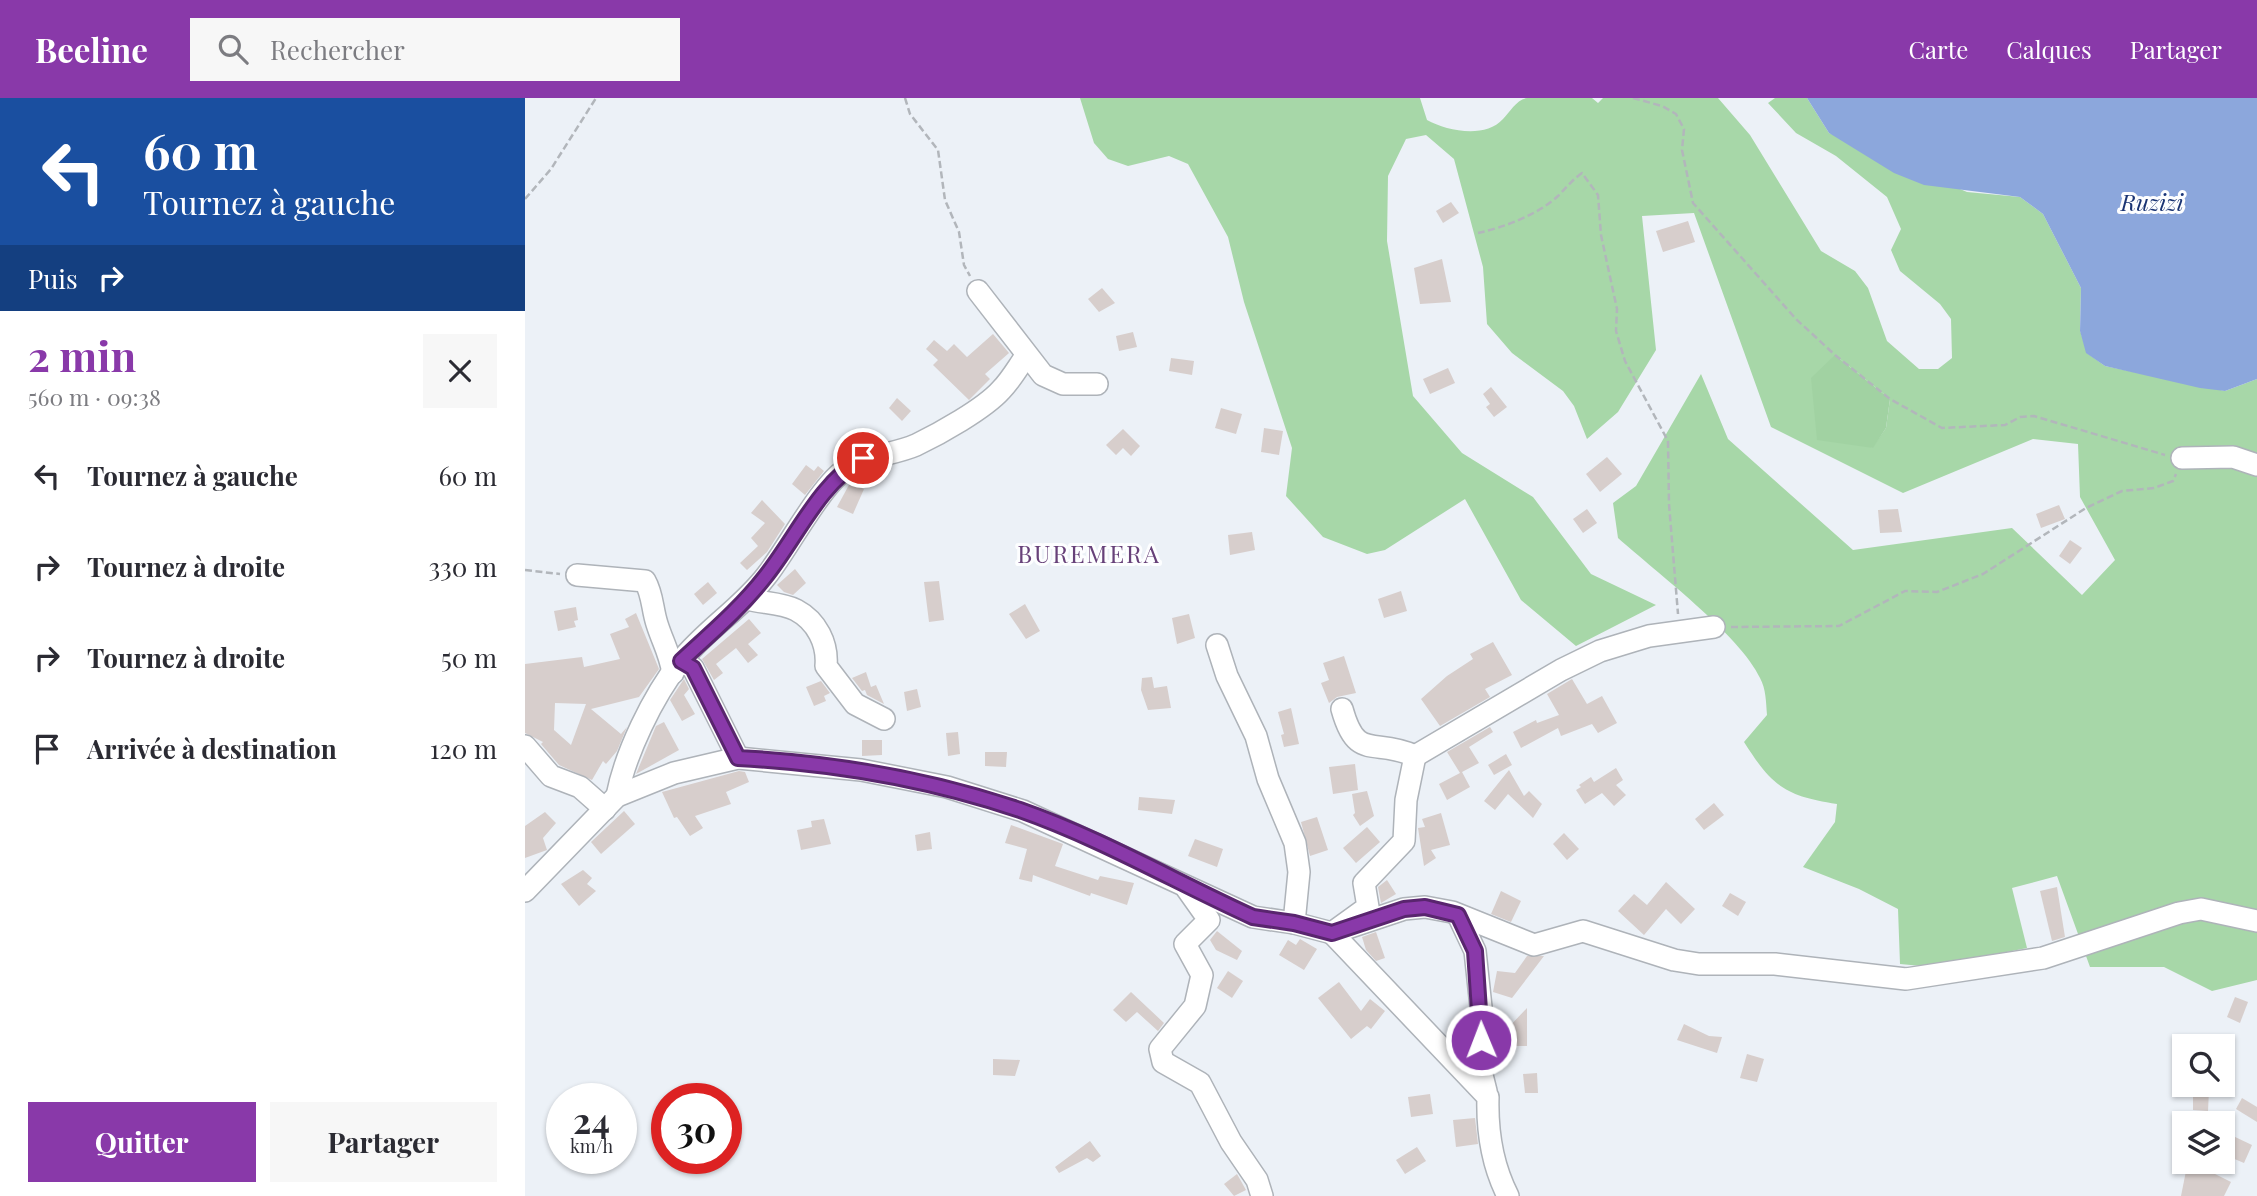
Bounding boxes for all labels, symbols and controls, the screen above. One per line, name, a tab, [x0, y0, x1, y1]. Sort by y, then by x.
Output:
search box	[190, 18, 680, 81]
text: Beeline	[35, 27, 148, 71]
icon: search	[214, 30, 252, 68]
text: Rechercher	[270, 32, 405, 67]
text: Carte	[1909, 33, 1968, 65]
text: Calques	[2006, 33, 2092, 65]
text: Partager	[2130, 33, 2222, 65]
text: 60 m	[143, 117, 258, 182]
icon: left	[28, 126, 119, 217]
text: Tournez à gauche	[143, 180, 396, 223]
water label: Ruzizi	[2120, 186, 2184, 217]
icon: right	[92, 259, 130, 297]
text: Puis	[28, 261, 78, 296]
text: 2 min	[28, 327, 136, 383]
button: close	[423, 334, 497, 408]
text: 560 m · 09:38	[28, 381, 161, 412]
pin	[833, 428, 893, 488]
icon: arrive	[844, 439, 882, 477]
icon: left	[28, 457, 66, 495]
text: Tournez à gauche	[87, 458, 298, 493]
text: 60 m	[438, 458, 497, 493]
district label: BUREMERA	[1017, 537, 1161, 569]
icon: right	[28, 548, 66, 586]
text: Tournez à droite	[87, 549, 285, 584]
text: 330 m	[428, 549, 497, 584]
icon: right	[28, 639, 66, 677]
text: Tournez à droite	[87, 640, 285, 675]
text: 50 m	[441, 640, 497, 675]
icon: arrive	[28, 730, 66, 768]
text: Arrivée à destination	[87, 731, 337, 766]
text: 120 m	[430, 731, 497, 766]
position arrow	[1444, 1003, 1518, 1077]
map controls	[2172, 1034, 2235, 1174]
button: search	[2172, 1034, 2235, 1097]
speed limit sign: 30	[651, 1083, 742, 1174]
text: 24	[573, 1096, 610, 1143]
button: Quitter	[28, 1102, 256, 1182]
button: Partager	[270, 1102, 497, 1182]
button: layers	[2172, 1111, 2235, 1174]
text: km/h	[570, 1134, 613, 1158]

